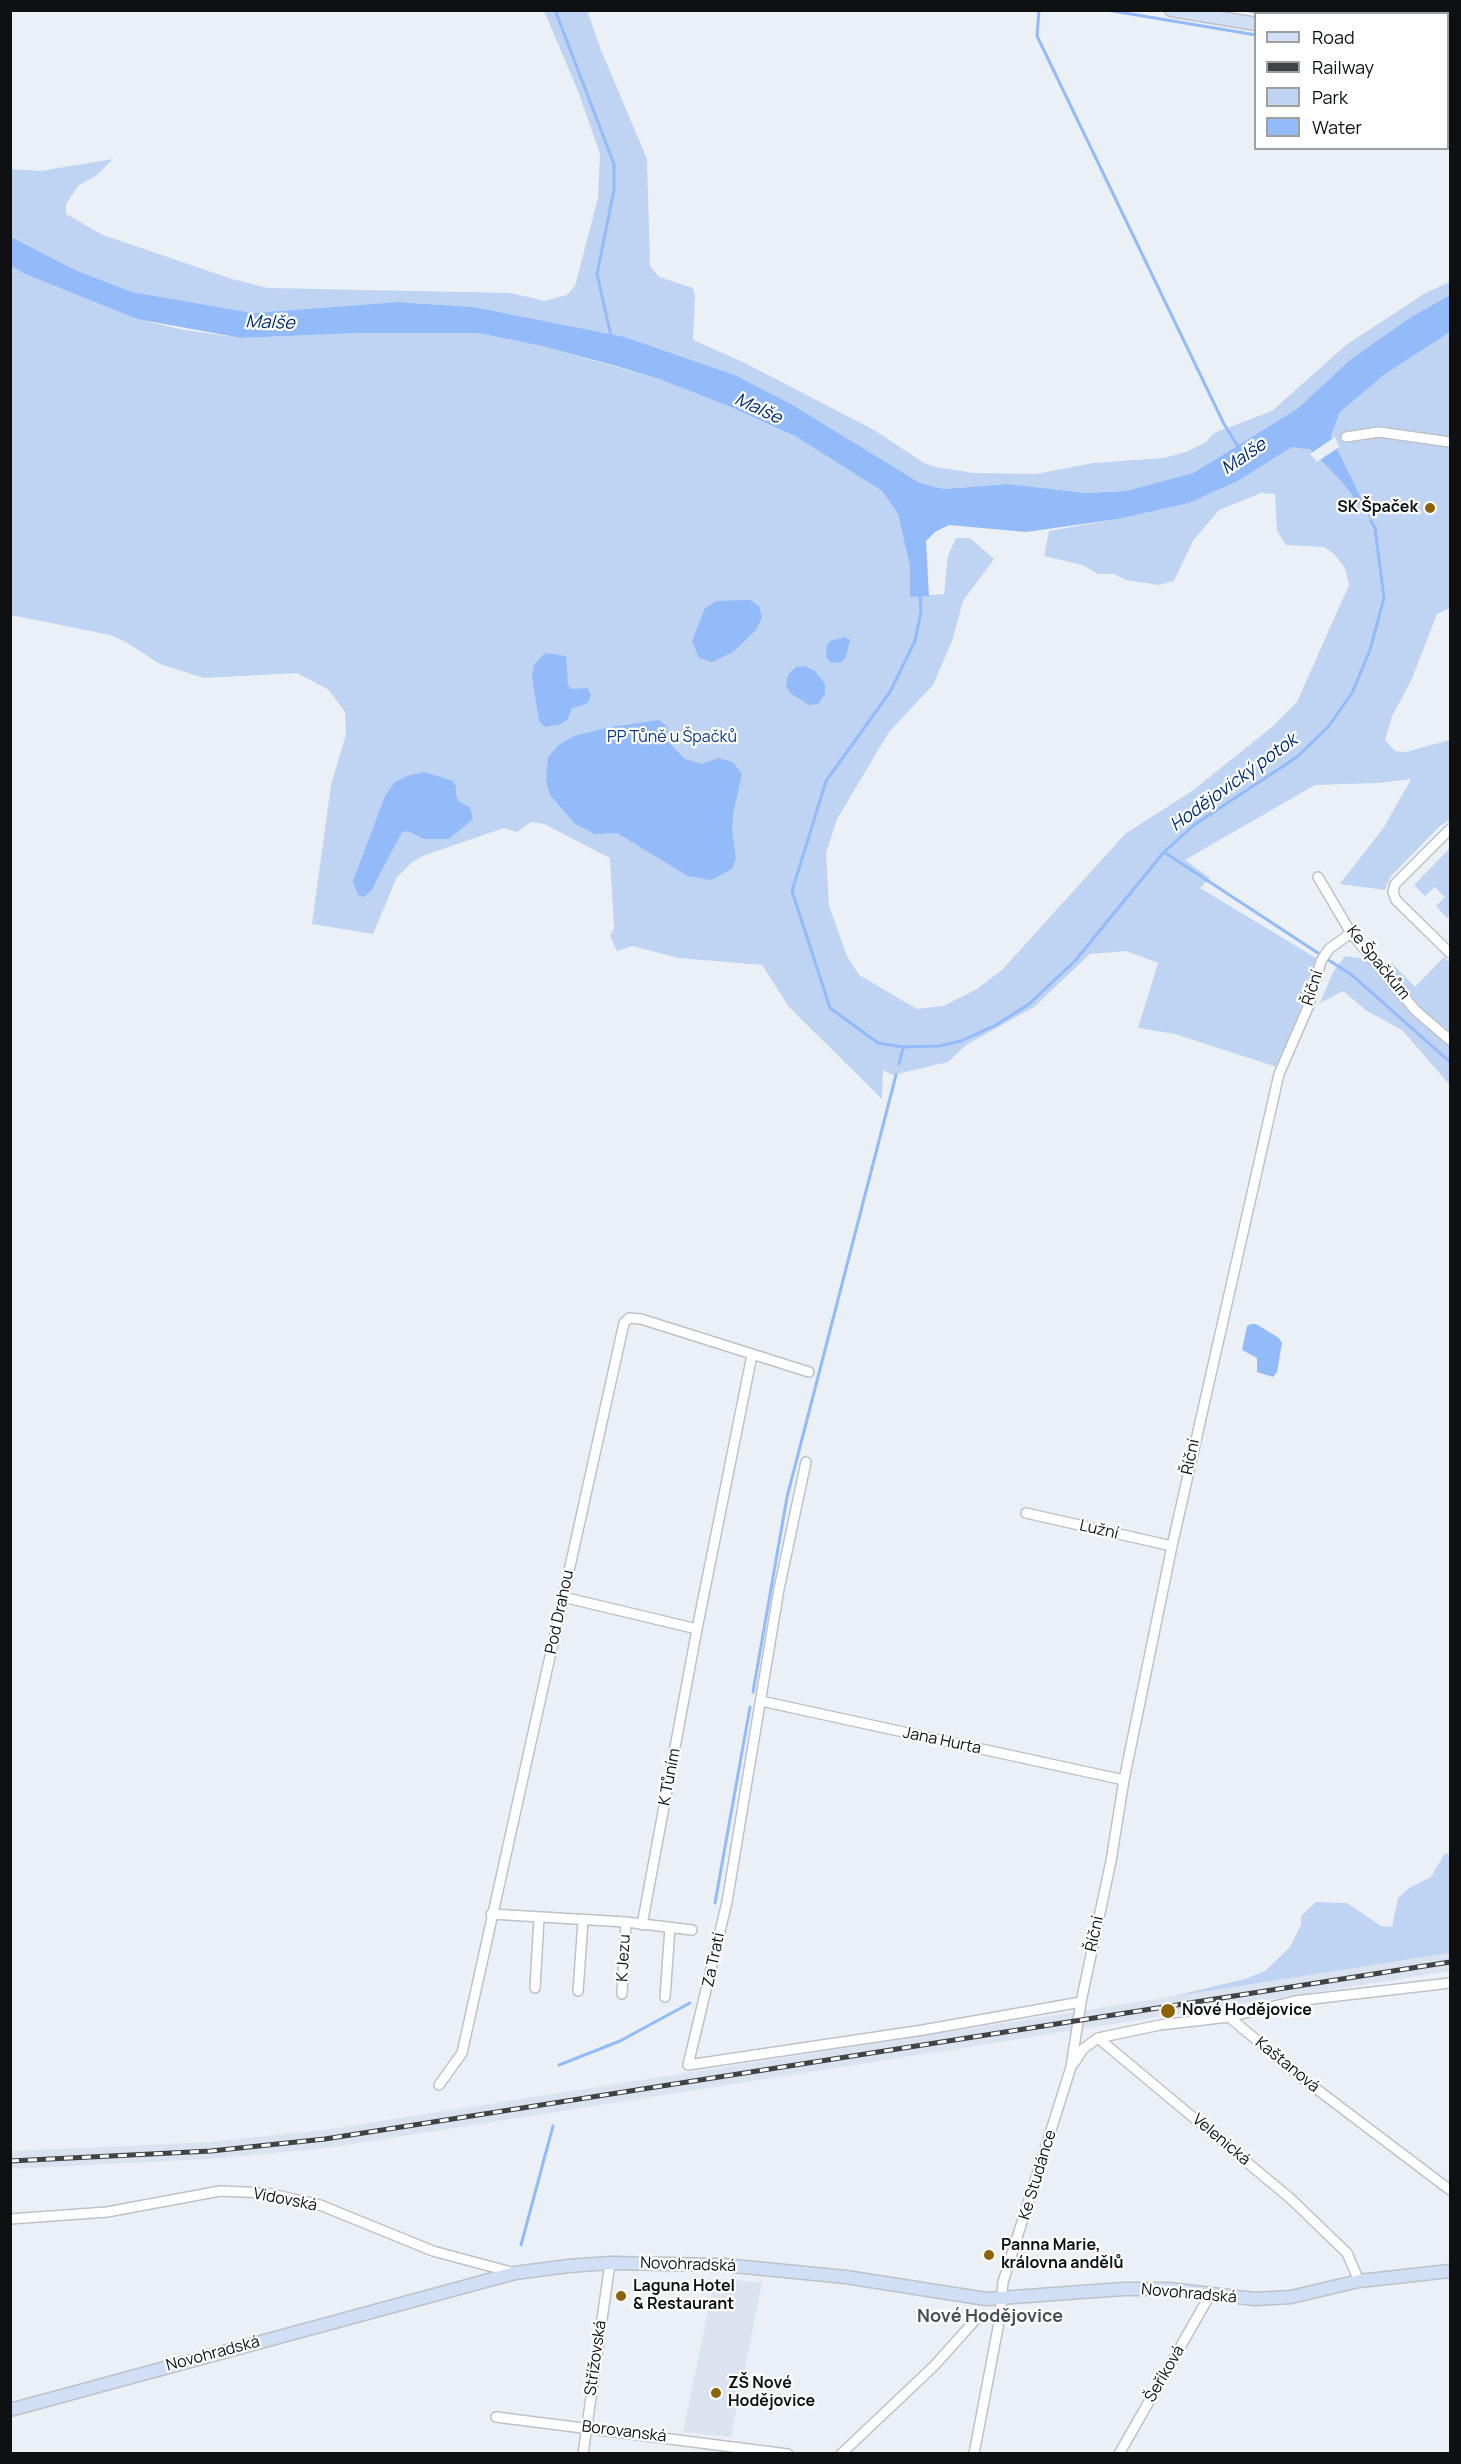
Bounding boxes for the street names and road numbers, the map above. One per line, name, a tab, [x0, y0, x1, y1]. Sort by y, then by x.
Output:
street label: Ke Špačkům	[1342, 922, 1414, 1004]
street label: Říční	[1299, 968, 1327, 1008]
street label: Říční	[1178, 1437, 1204, 1477]
street label: Lužní	[1078, 1516, 1120, 1544]
street label: Pod Drahou	[542, 1568, 578, 1656]
street label: Jana Hurta	[901, 1723, 983, 1759]
street label: K Tůním	[655, 1747, 685, 1807]
street label: Říční	[1082, 1914, 1108, 1954]
street label: Za Tratí	[699, 1931, 729, 1989]
street label: K Jezu	[613, 1934, 635, 1982]
street label: Kaštanová	[1251, 2033, 1323, 2097]
street label: Velenická	[1188, 2110, 1254, 2170]
street label: Ke Studánce	[1015, 2128, 1061, 2222]
street label: Vidovská	[251, 2184, 319, 2216]
street label: Novohradská	[640, 2254, 736, 2276]
street label: Novohradská	[1140, 2280, 1238, 2308]
street label: Střížovská	[581, 2319, 611, 2397]
street label: Novohradská	[164, 2332, 262, 2376]
street label: Šeříková	[1141, 2342, 1189, 2406]
street label: Borovanská	[581, 2417, 667, 2447]

